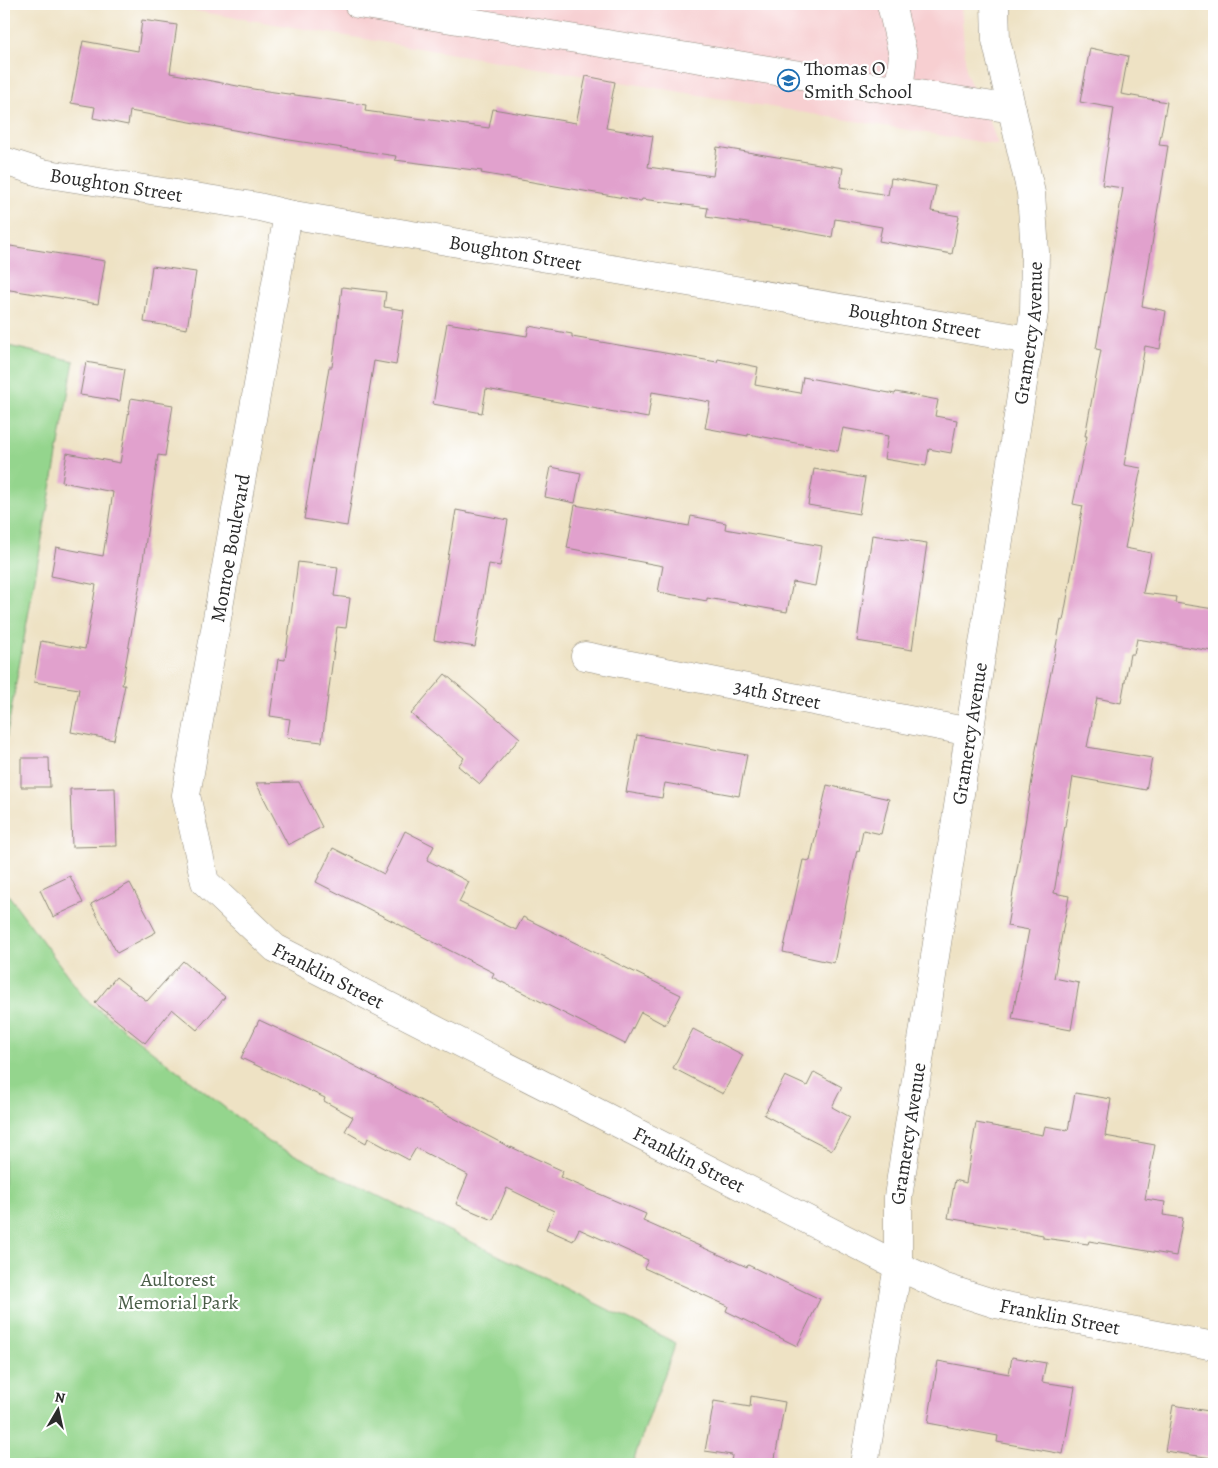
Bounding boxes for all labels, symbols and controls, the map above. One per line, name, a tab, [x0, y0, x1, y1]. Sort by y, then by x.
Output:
place label: Thomas O Smith School	[804, 55, 912, 105]
school or university icon: Thomas O Smith School	[776, 68, 800, 92]
street label: Boughton Street	[48, 161, 185, 209]
street label: Boughton Street	[447, 229, 584, 278]
street label: Gramercy Avenue	[1007, 261, 1049, 406]
street label: Boughton Street	[846, 297, 983, 346]
street label: Monroe Boulevard	[204, 472, 257, 624]
street label: Gramercy Avenue	[945, 660, 994, 807]
street label: 34th Street	[731, 673, 823, 716]
street label: Franklin Street	[267, 936, 389, 1016]
street label: Gramercy Avenue	[885, 1061, 933, 1205]
street label: Franklin Street	[628, 1120, 750, 1200]
park label: Aultorest Memorial Park	[117, 1266, 239, 1316]
street label: Franklin Street	[997, 1292, 1123, 1342]
north arrow	[32, 1386, 82, 1436]
text: N	[53, 1387, 66, 1408]

